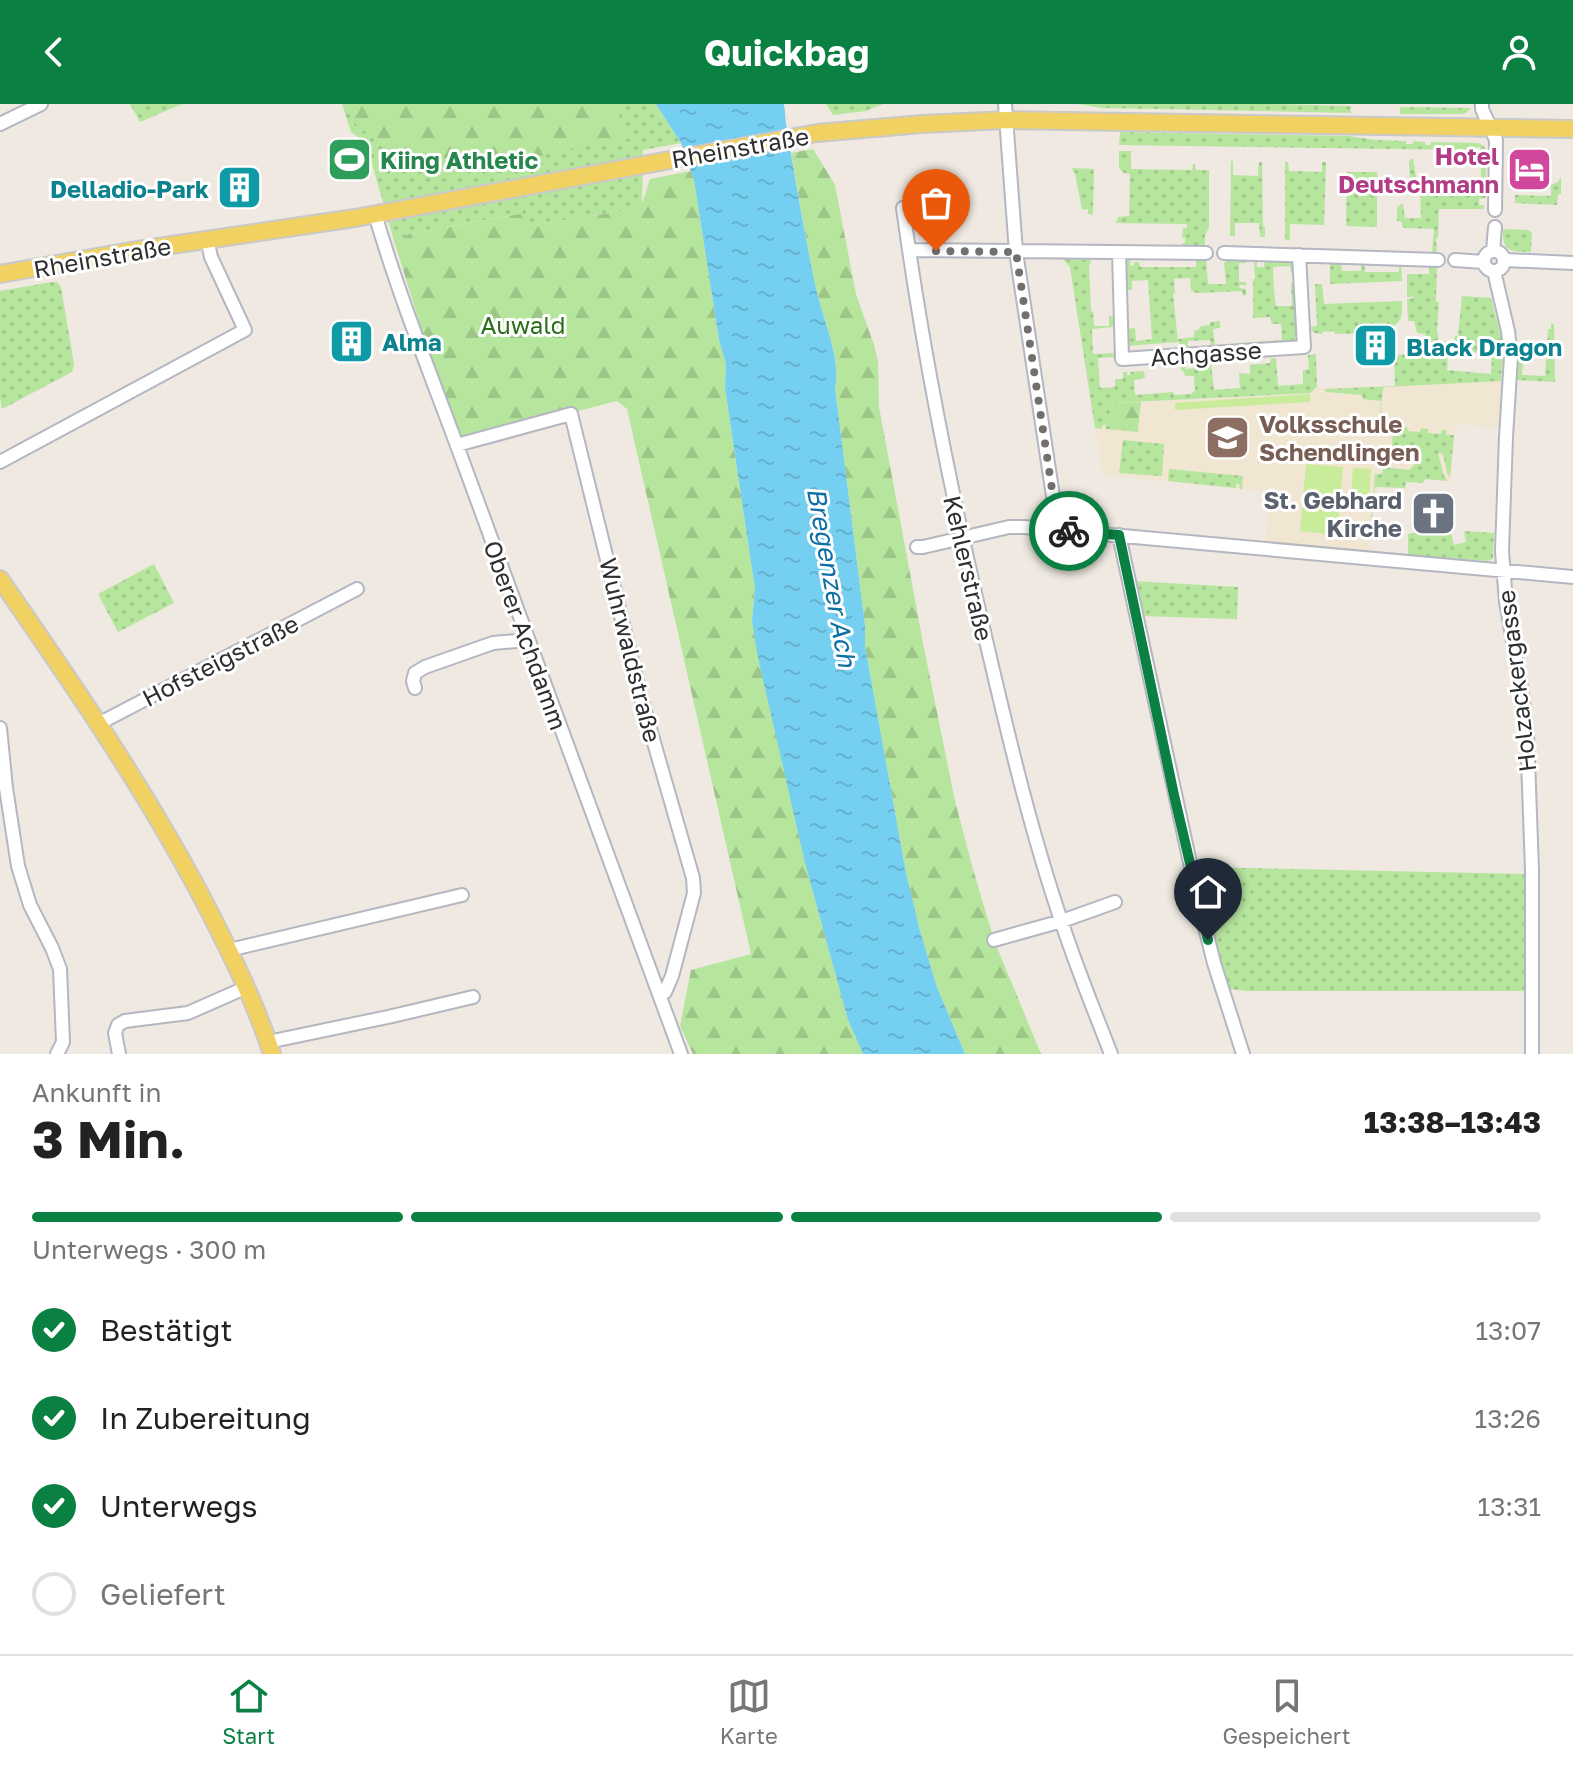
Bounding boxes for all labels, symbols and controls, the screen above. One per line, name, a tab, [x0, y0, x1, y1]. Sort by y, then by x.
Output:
icon: back	[32, 30, 76, 74]
icon: person	[1497, 30, 1541, 74]
text: Quickbag	[704, 31, 869, 74]
street label: Rheinstraße	[669, 121, 811, 173]
sports icon: Kiing Athletic	[325, 135, 373, 183]
place label: Hotel Deutschmann	[1338, 141, 1499, 198]
place label: Kiing Athletic	[380, 145, 538, 174]
hotel icon: Hotel Deutschmann	[1506, 145, 1554, 193]
building icon: Delladio-Park	[216, 164, 264, 212]
pin	[902, 169, 970, 251]
place label: Delladio-Park	[50, 174, 209, 203]
icon: bag	[914, 181, 958, 225]
street label: Rheinstraße	[31, 231, 173, 283]
park label: Auwald	[481, 310, 565, 339]
building icon: Alma	[327, 317, 375, 365]
building icon: Black Dragon	[1351, 322, 1399, 370]
place label: Alma	[382, 327, 442, 356]
place label: Black Dragon	[1406, 332, 1562, 361]
street label: Achgasse	[1149, 335, 1263, 371]
place label: Volksschule Schendlingen	[1259, 409, 1419, 466]
school or university icon: Volksschule Schendlingen	[1204, 413, 1252, 461]
water label: Bregenzer Ach	[801, 485, 863, 670]
place label: St. Gebhard Kirche	[1263, 485, 1402, 542]
church icon: St. Gebhard Kirche	[1409, 489, 1457, 537]
courier	[1029, 491, 1109, 571]
street label: Kehlerstraße	[938, 492, 1000, 644]
icon: bike	[1047, 509, 1091, 553]
street label: Oberer Achdamm	[478, 536, 574, 734]
street label: Wuhrwaldstraße	[594, 555, 668, 745]
street label: Holzackergasse	[1490, 588, 1542, 774]
street label: Hofsteigstraße	[137, 608, 303, 712]
pin	[1174, 858, 1242, 940]
icon: home	[1186, 870, 1230, 914]
text: Ankunft in	[32, 1077, 161, 1108]
text: 13:38–13:43	[1364, 1104, 1541, 1140]
text: 3 Min.	[32, 1107, 185, 1169]
text: Unterwegs · 300 m	[32, 1234, 266, 1265]
icon: check	[32, 1308, 76, 1352]
text: Bestätigt	[100, 1312, 233, 1348]
text: 13:07	[1475, 1315, 1541, 1346]
icon: check	[32, 1396, 76, 1440]
text: In Zubereitung	[100, 1400, 311, 1436]
text: 13:26	[1475, 1403, 1541, 1434]
icon: check	[32, 1484, 76, 1528]
text: Unterwegs	[100, 1488, 258, 1524]
text: 13:31	[1478, 1491, 1541, 1522]
text: Geliefert	[100, 1576, 226, 1612]
tab: Start	[222, 1674, 275, 1749]
tab: Karte	[720, 1674, 778, 1749]
tab: Gespeichert	[1222, 1674, 1351, 1749]

